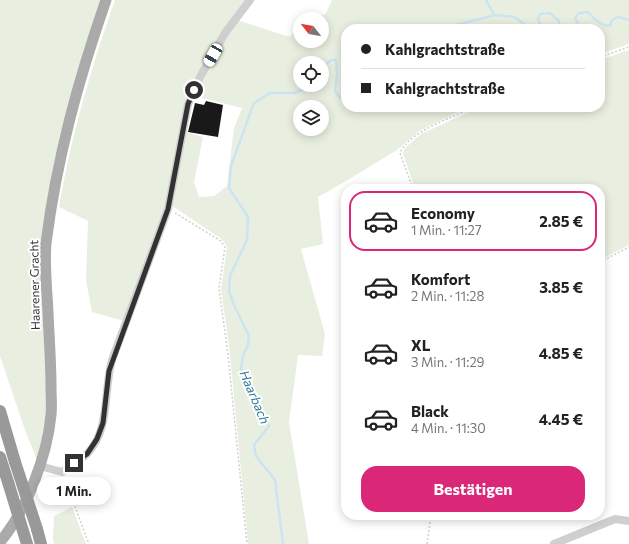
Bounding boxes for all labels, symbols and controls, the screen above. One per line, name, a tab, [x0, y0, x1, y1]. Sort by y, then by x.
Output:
north arrow	[293, 12, 329, 48]
map controls	[293, 12, 329, 136]
text: Kahlgrachtstraße	[385, 40, 505, 58]
car	[202, 42, 224, 68]
button: locate	[293, 56, 329, 92]
text: Kahlgrachtstraße	[385, 79, 505, 97]
route start	[185, 81, 203, 99]
button: layers	[293, 100, 329, 136]
icon: car	[363, 203, 399, 239]
text: Economy	[411, 204, 475, 222]
text: 2.85 €	[539, 212, 583, 230]
text: 1 Min. · 11:27	[411, 222, 482, 238]
street label: Haarener Gracht	[26, 240, 42, 330]
icon: car	[363, 269, 399, 305]
text: Komfort	[411, 270, 470, 288]
text: 3.85 €	[539, 278, 583, 296]
text: 2 Min. · 11:28	[411, 288, 484, 304]
icon: car	[363, 335, 399, 371]
text: XL	[411, 336, 430, 354]
text: 4.85 €	[539, 344, 583, 362]
text: 3 Min. · 11:29	[411, 354, 485, 370]
water label: Haarbach	[237, 368, 273, 426]
icon: car	[363, 401, 399, 437]
text: Black	[411, 402, 449, 420]
text: 4.45 €	[539, 410, 583, 428]
text: 4 Min. · 11:30	[411, 420, 486, 436]
route end	[65, 454, 83, 472]
button: Bestätigen	[361, 466, 585, 512]
callout: 1 Min.	[37, 477, 111, 505]
text: 1 Min.	[56, 483, 92, 499]

